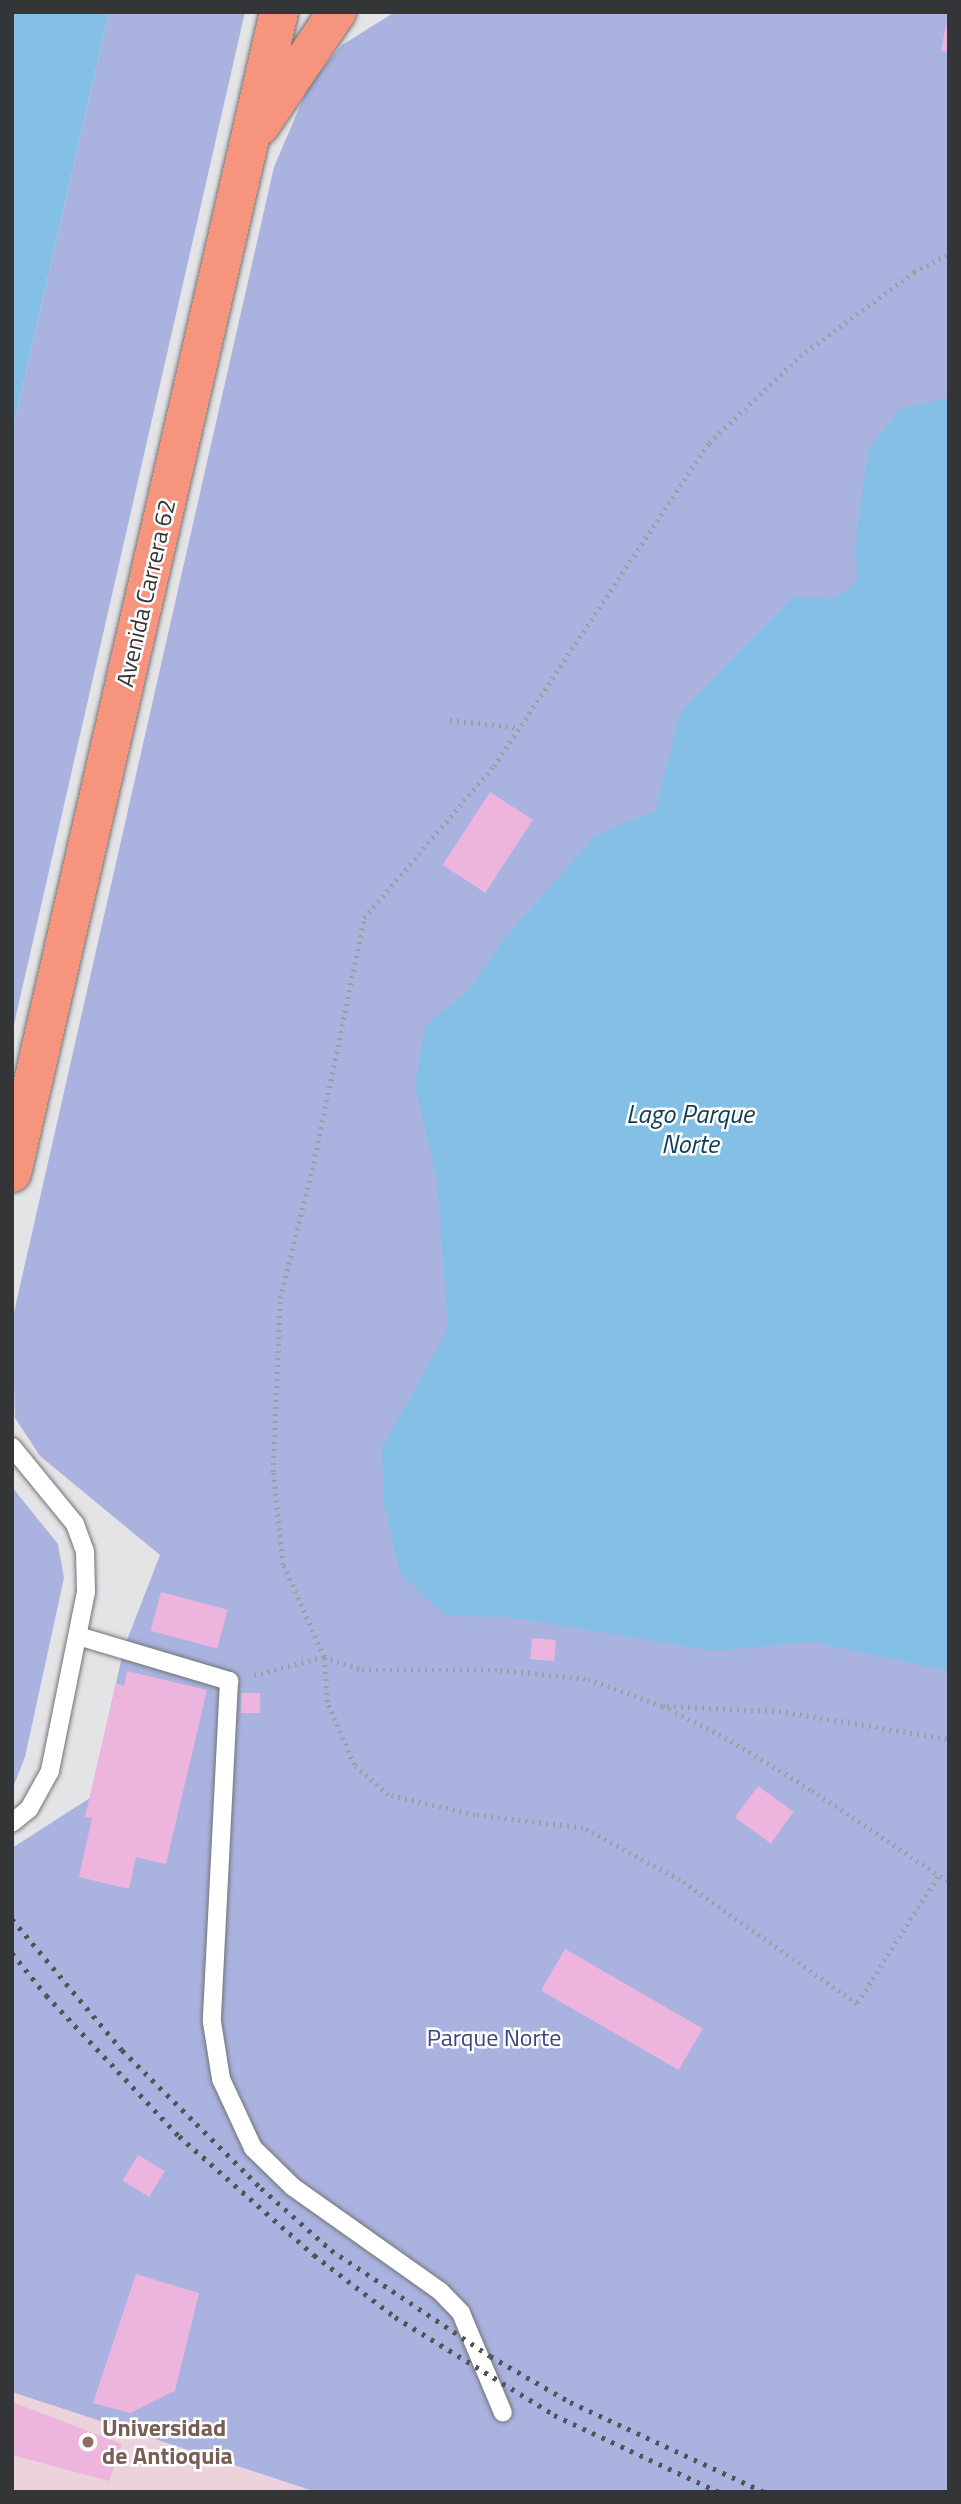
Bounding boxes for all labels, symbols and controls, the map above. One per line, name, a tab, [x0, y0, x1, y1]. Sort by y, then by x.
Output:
street label: Avenida Carrera 62	[110, 496, 182, 690]
water label: Lago Parque Norte	[626, 1098, 754, 1160]
park label: Parque Norte	[427, 2024, 561, 2052]
place label: Universidad de Antioquia	[102, 2414, 233, 2470]
marker: Universidad de Antioquia	[80, 2434, 96, 2450]

